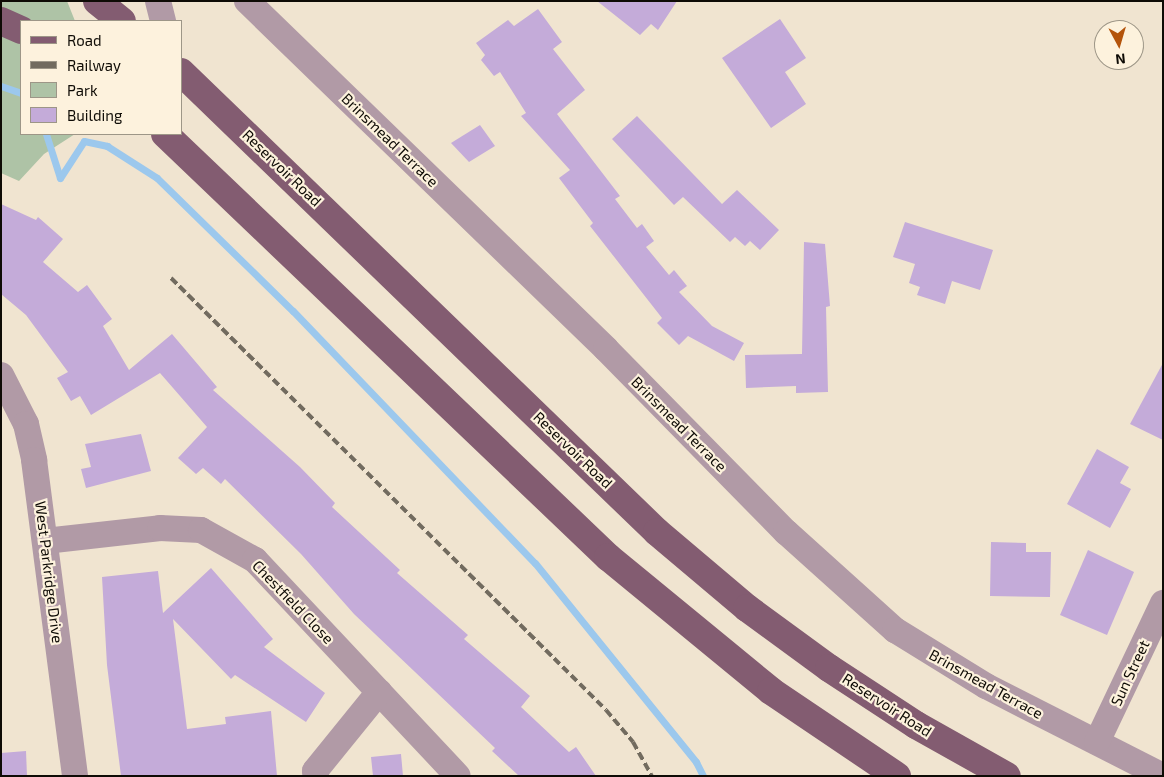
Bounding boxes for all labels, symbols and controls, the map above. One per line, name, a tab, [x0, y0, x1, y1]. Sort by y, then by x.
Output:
legend	[20, 20, 182, 135]
north arrow	[1094, 20, 1144, 70]
text: Road	[67, 31, 102, 49]
text: N	[1115, 50, 1126, 68]
text: Railway	[67, 56, 121, 74]
text: Park	[67, 81, 98, 99]
street label: Brinsmead Terrace	[338, 89, 442, 191]
text: Building	[67, 106, 122, 124]
street label: Reservoir Road	[239, 126, 325, 210]
street label: Brinsmead Terrace	[628, 373, 730, 475]
street label: Reservoir Road	[530, 408, 616, 492]
street label: West Parkridge Drive	[31, 500, 67, 644]
street label: Chestfield Close	[249, 556, 337, 648]
street label: Sun Street	[1107, 637, 1153, 709]
street label: Brinsmead Terrace	[926, 645, 1046, 723]
street label: Reservoir Road	[839, 669, 935, 741]

